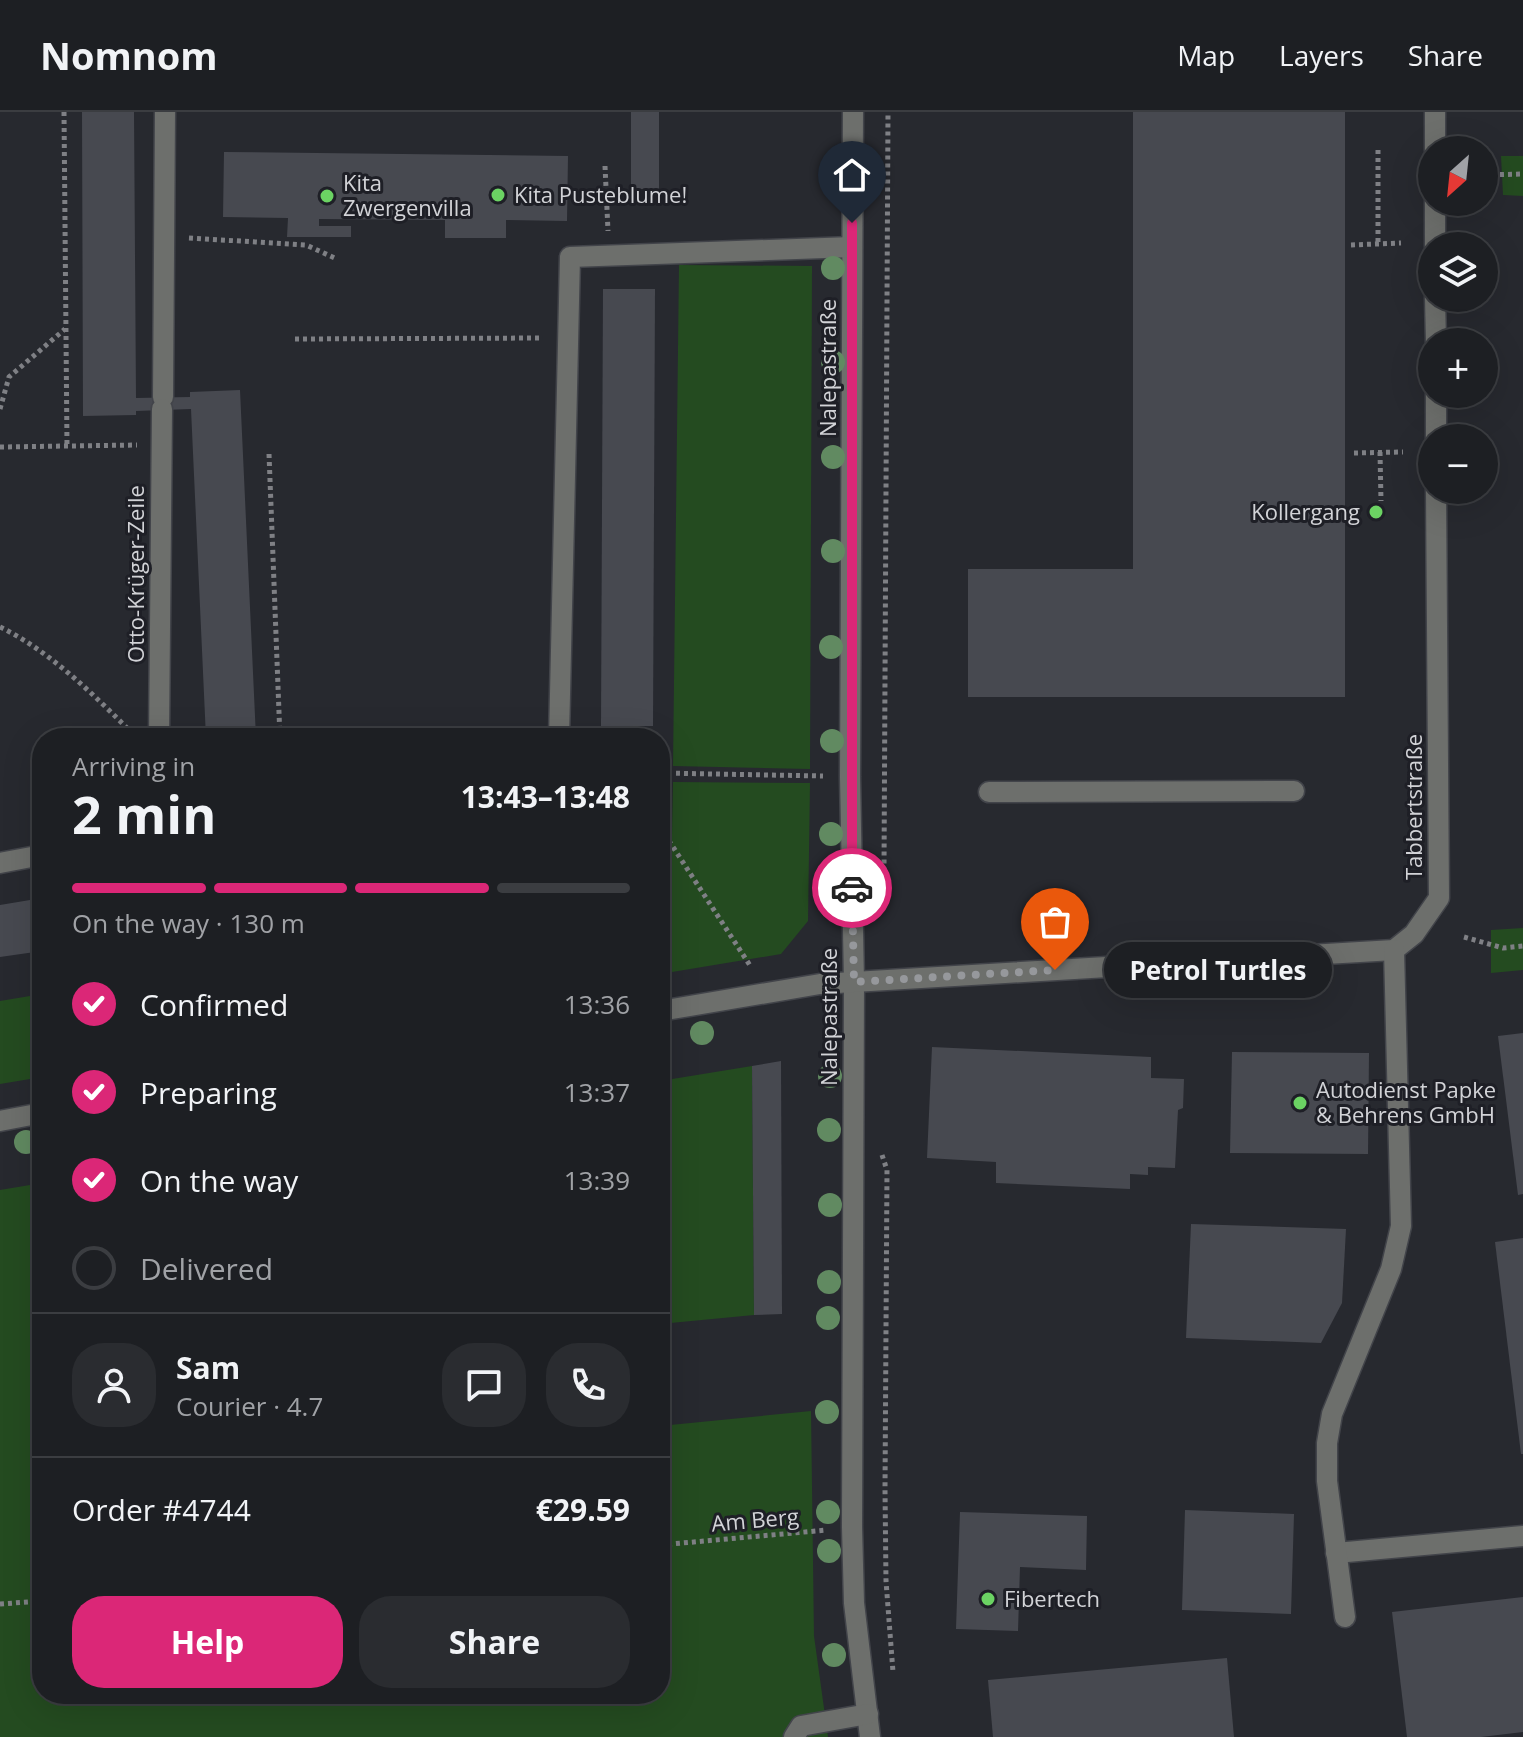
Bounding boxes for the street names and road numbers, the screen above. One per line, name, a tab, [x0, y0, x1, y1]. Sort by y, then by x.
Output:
street label: Nalepastraße	[812, 299, 842, 437]
street label: Otto-Krüger-Zeile	[120, 485, 150, 663]
street label: Tabbertstraße	[1398, 734, 1428, 880]
street label: Nalepastraße	[813, 948, 843, 1086]
street label: Am Berg	[710, 1500, 800, 1538]

